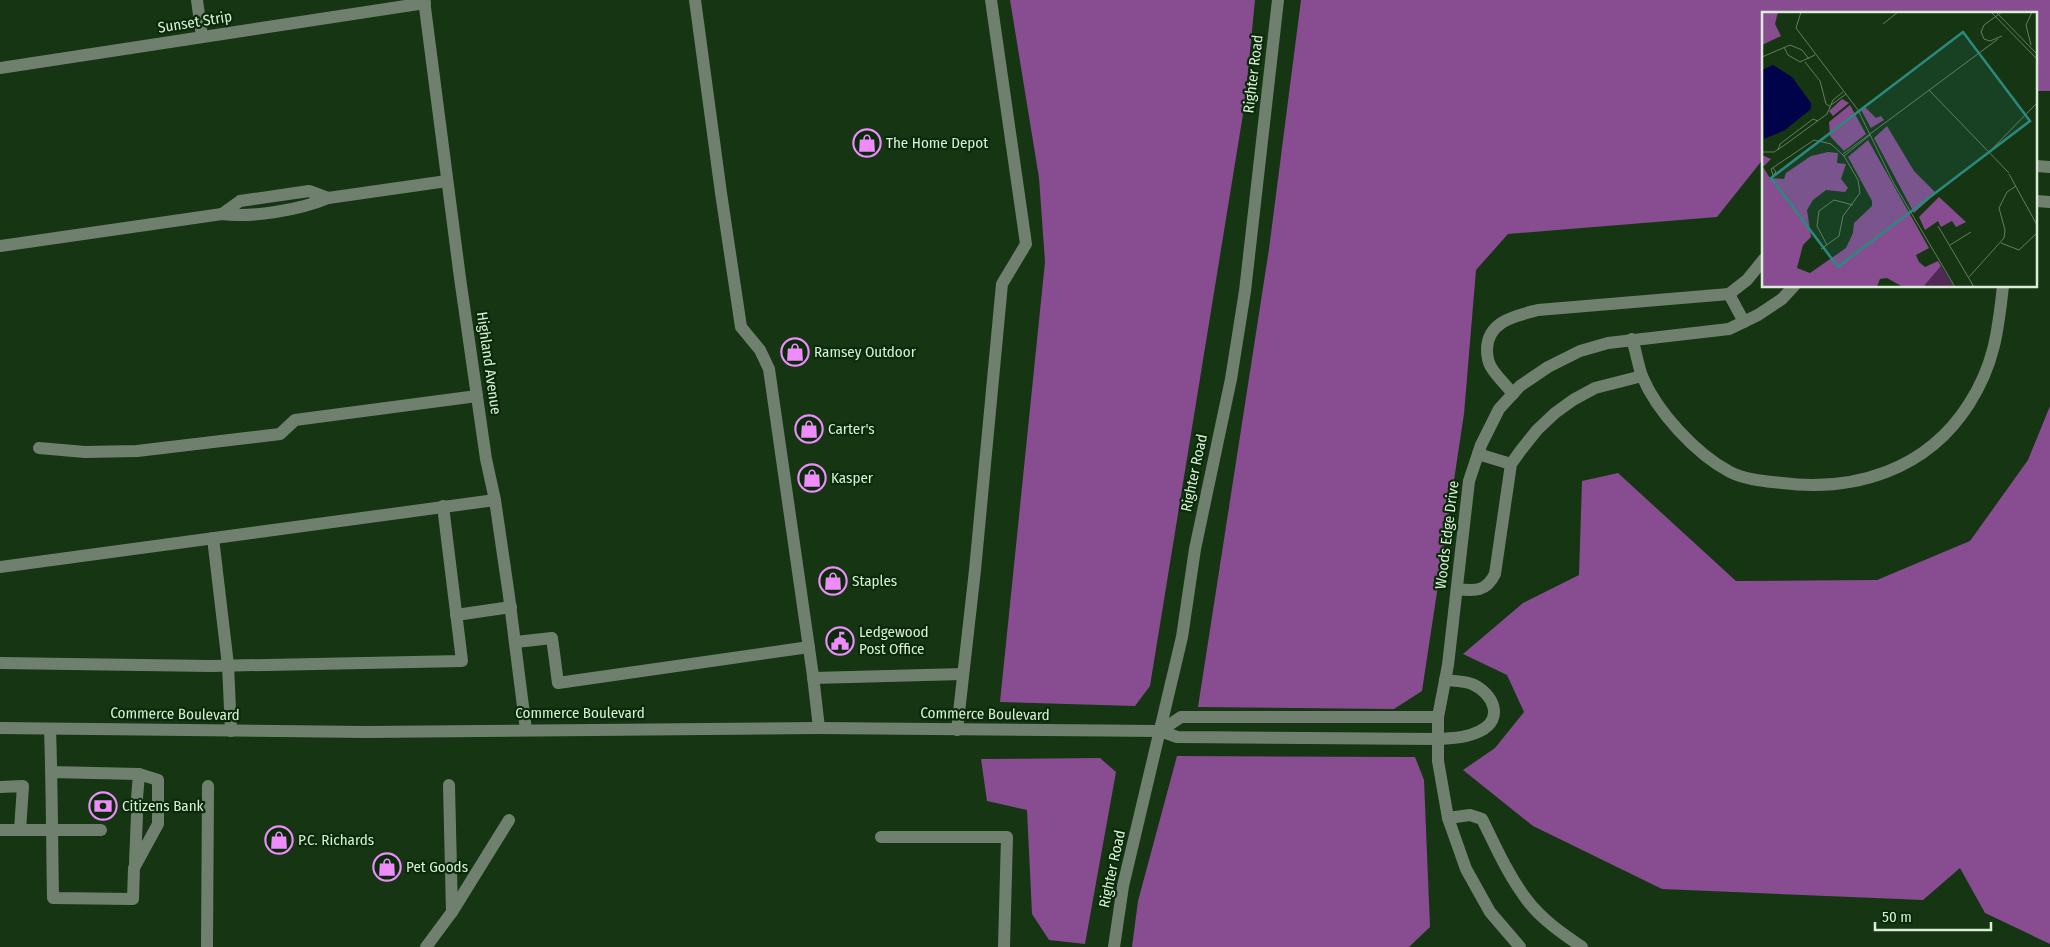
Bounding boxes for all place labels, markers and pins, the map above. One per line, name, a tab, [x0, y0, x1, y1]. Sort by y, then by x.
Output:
shop icon: The Home Depot	[852, 128, 882, 158]
place label: The Home Depot	[886, 134, 988, 152]
shop icon: Ramsey Outdoor	[780, 337, 810, 367]
place label: Ramsey Outdoor	[814, 343, 917, 361]
shop icon: Carter's	[794, 414, 824, 444]
place label: Carter's	[828, 420, 875, 438]
shop icon: Kasper	[797, 463, 827, 493]
place label: Kasper	[831, 469, 874, 487]
shop icon: Staples	[818, 566, 848, 596]
place label: Staples	[852, 572, 897, 590]
place label: Ledgewood Post Office	[859, 623, 929, 658]
public building icon: Ledgewood Post Office	[825, 626, 855, 656]
bank icon: Citizens Bank	[88, 791, 118, 821]
place label: Citizens Bank	[122, 797, 204, 815]
shop icon: P.C. Richards	[264, 825, 294, 855]
place label: P.C. Richards	[298, 831, 374, 849]
shop icon: Pet Goods	[372, 852, 402, 882]
place label: Pet Goods	[406, 858, 468, 876]

